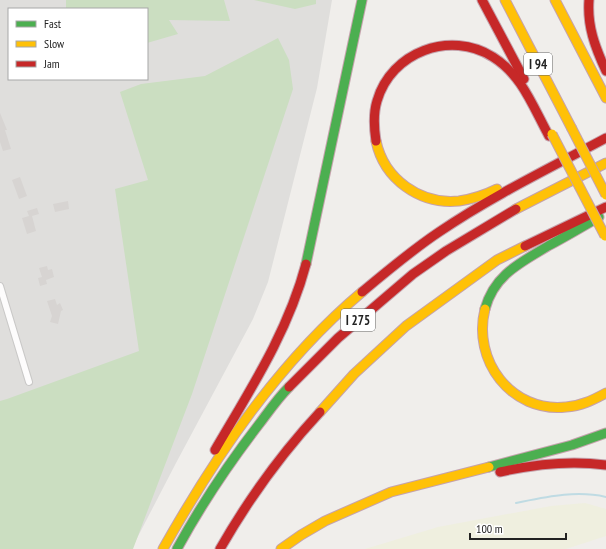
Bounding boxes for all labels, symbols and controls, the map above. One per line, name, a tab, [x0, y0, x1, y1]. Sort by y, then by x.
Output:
legend	[8, 8, 148, 80]
text: Fast	[44, 16, 62, 31]
text: Slow	[44, 36, 65, 51]
road number: I 94	[524, 53, 552, 75]
text: Jam	[43, 56, 60, 71]
road number: I 275	[341, 309, 375, 331]
scale bar	[470, 515, 566, 541]
text: 100 m	[476, 521, 503, 536]

